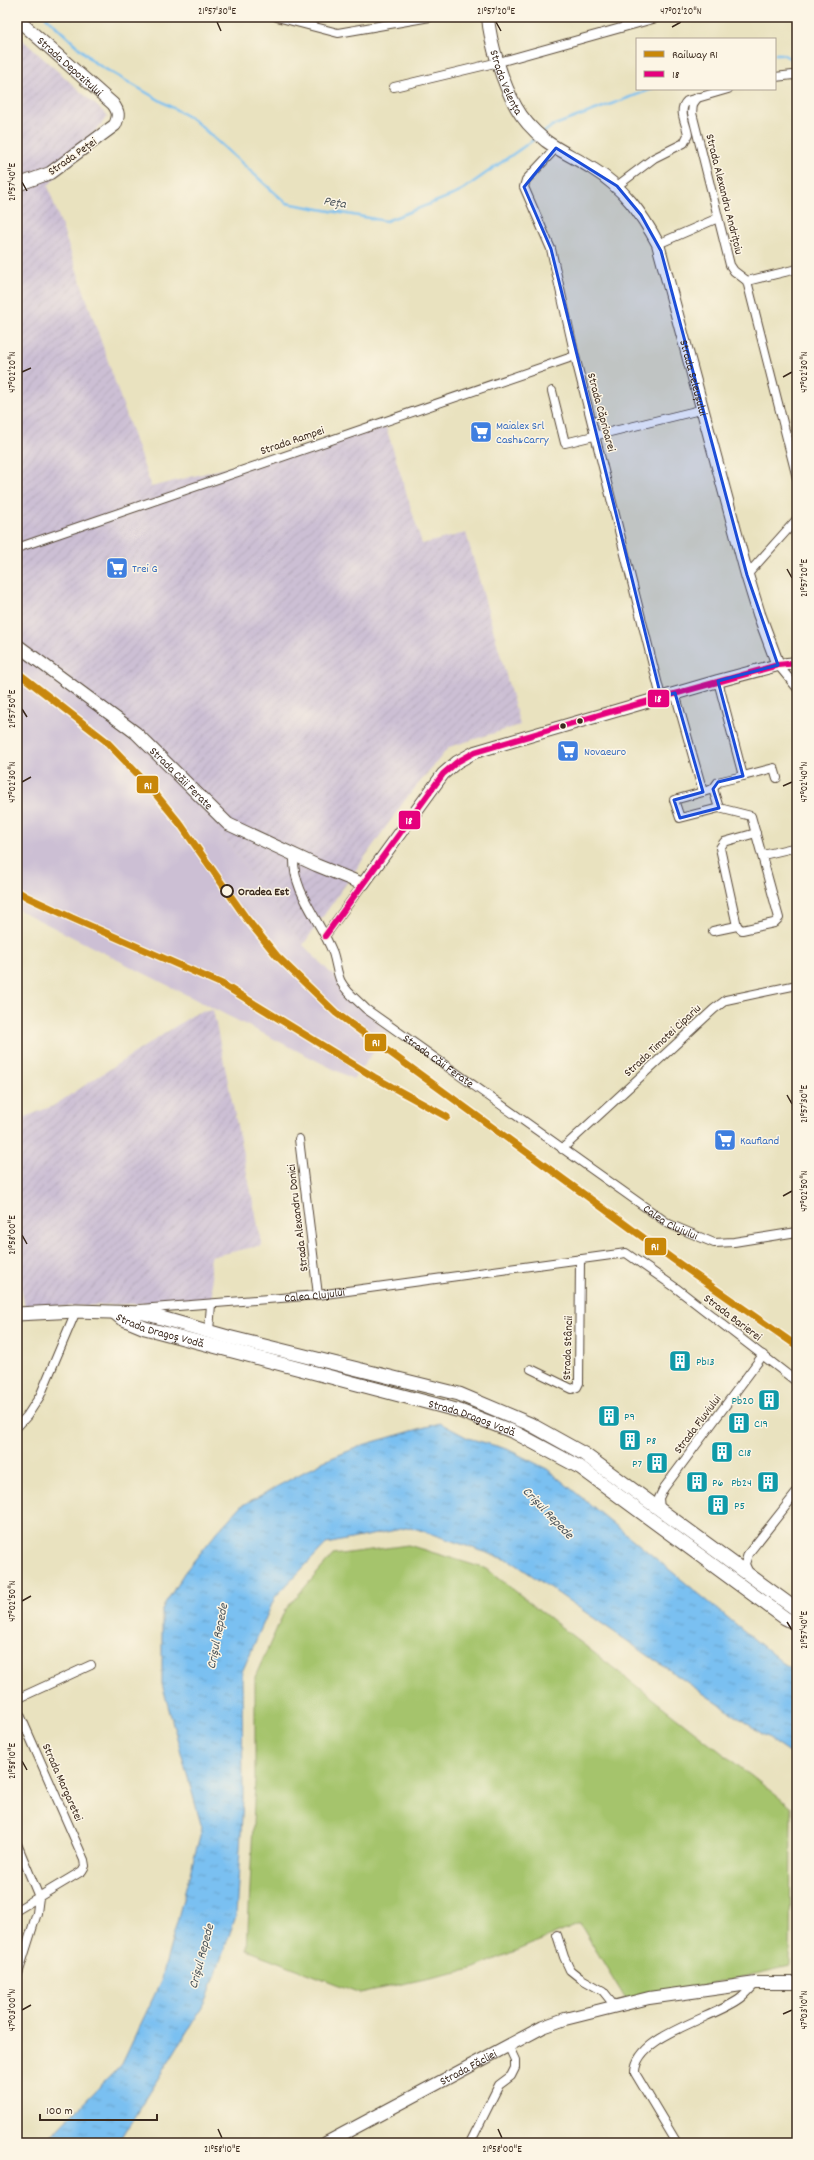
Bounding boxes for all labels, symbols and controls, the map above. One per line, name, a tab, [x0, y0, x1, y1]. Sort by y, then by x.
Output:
text: 21°57'30"E	[198, 5, 237, 19]
text: 21°57'20"E	[477, 5, 516, 19]
text: 47°02'20"N	[660, 5, 702, 19]
street label: Strada Depozitului	[33, 33, 106, 101]
legend	[636, 38, 776, 90]
text: Railway R1	[672, 47, 718, 64]
street label: Strada Velența	[484, 48, 526, 119]
text: 18	[672, 67, 680, 84]
street label: Strada Alexandru Andrițoiu	[700, 132, 747, 256]
street label: Strada Peței	[45, 134, 101, 180]
text: 21°57'40"E	[6, 163, 20, 201]
water label: Peța	[322, 192, 348, 215]
street label: Strada Seleușului	[674, 338, 711, 418]
text: 47°02'20"N	[6, 351, 20, 393]
text: 47°02'30"N	[798, 351, 812, 393]
street label: Strada Căprioarei	[582, 371, 619, 454]
place label: Maialex Srl Cash&Carry	[496, 418, 550, 449]
supermarket icon: Maialex Srl Cash&Carry	[468, 419, 494, 445]
street label: Strada Rampei	[258, 423, 327, 460]
supermarket icon: Trei G	[104, 555, 130, 581]
text: 21°57'20"E	[798, 558, 812, 597]
place label: Trei G	[132, 561, 158, 578]
text: 21°57'50"E	[6, 689, 20, 728]
line badge: 18	[647, 689, 670, 708]
text: 18	[655, 692, 662, 708]
unlabelled marker	[575, 716, 585, 726]
unlabelled marker	[558, 721, 568, 731]
supermarket icon: Novaeuro	[555, 738, 581, 764]
street label: Strada Căii Ferate	[145, 744, 216, 814]
place label: Novaeuro	[584, 744, 626, 761]
text: 47°02'30"N	[6, 761, 20, 803]
text: 47°02'40"N	[798, 761, 812, 803]
line badge: R1	[136, 775, 159, 794]
text: R1	[144, 779, 152, 795]
line badge: 18	[398, 810, 421, 830]
text: 18	[406, 814, 413, 830]
marker: Oradea Est	[220, 884, 234, 898]
place label: Oradea Est	[238, 884, 290, 901]
street label: Strada Timotei Cipariu	[621, 1001, 705, 1081]
street label: Strada Căii Ferate	[399, 1031, 477, 1093]
line badge: R1	[364, 1033, 387, 1052]
text: R1	[372, 1036, 380, 1052]
text: 21°57'30"E	[798, 1084, 812, 1123]
supermarket icon: Kaufland	[712, 1127, 738, 1153]
place label: Kaufland	[740, 1133, 779, 1150]
street label: Strada Alexandru Donici	[283, 1163, 314, 1273]
text: 47°02'50"N	[798, 1170, 812, 1212]
street label: Calea Clujului	[639, 1201, 700, 1245]
text: 21°58'00"E	[6, 1215, 20, 1255]
line badge: R1	[644, 1237, 667, 1256]
text: R1	[651, 1240, 659, 1256]
street label: Calea Clujului	[284, 1284, 346, 1308]
street label: Strada Barierei	[699, 1291, 765, 1346]
street label: Strada Dragoș Vodă	[111, 1310, 206, 1353]
street label: Strada Stâncii	[559, 1316, 578, 1380]
building icon: Pb13	[667, 1348, 693, 1374]
place label: Pb13	[696, 1354, 715, 1371]
building icon: Pb20	[756, 1387, 782, 1413]
street label: Strada Fluviului	[670, 1392, 726, 1458]
place label: Pb20	[732, 1393, 754, 1410]
street label: Strada Dragoș Vodă	[426, 1396, 518, 1442]
building icon: P9	[596, 1403, 622, 1429]
place label: P9	[624, 1409, 635, 1426]
building icon: C19	[726, 1410, 752, 1436]
place label: C19	[754, 1416, 768, 1433]
building icon: P8	[617, 1427, 643, 1453]
place label: P8	[646, 1433, 656, 1450]
building icon: C18	[709, 1439, 735, 1465]
place label: C18	[738, 1445, 752, 1462]
building icon: P7	[644, 1450, 670, 1476]
place label: P7	[632, 1456, 642, 1473]
building icon: P6	[684, 1469, 710, 1495]
building icon: Pb24	[755, 1469, 781, 1495]
place label: P6	[712, 1475, 723, 1492]
place label: Pb24	[731, 1475, 752, 1492]
water label: Crișul Repede	[517, 1483, 578, 1545]
building icon: P5	[705, 1492, 731, 1518]
place label: P5	[734, 1498, 745, 1515]
text: 47°02'50"N	[6, 1580, 20, 1622]
water label: Crișul Repede	[203, 1601, 234, 1671]
text: 21°57'40"E	[798, 1611, 812, 1649]
street label: Strada Margaretei	[37, 1741, 86, 1824]
text: 21°58'10"E	[6, 1742, 20, 1779]
water label: Crișul Repede	[185, 1921, 221, 1991]
text: 47°03'00"N	[6, 1989, 20, 2031]
text: 47°03'10"N	[798, 1990, 812, 2030]
street label: Strada Făcliei	[437, 2046, 500, 2091]
scale bar	[40, 2096, 157, 2122]
text: 100 m	[46, 2103, 73, 2120]
text: 21°58'10"E	[204, 2143, 241, 2157]
text: 21°58'00"E	[482, 2143, 522, 2157]

